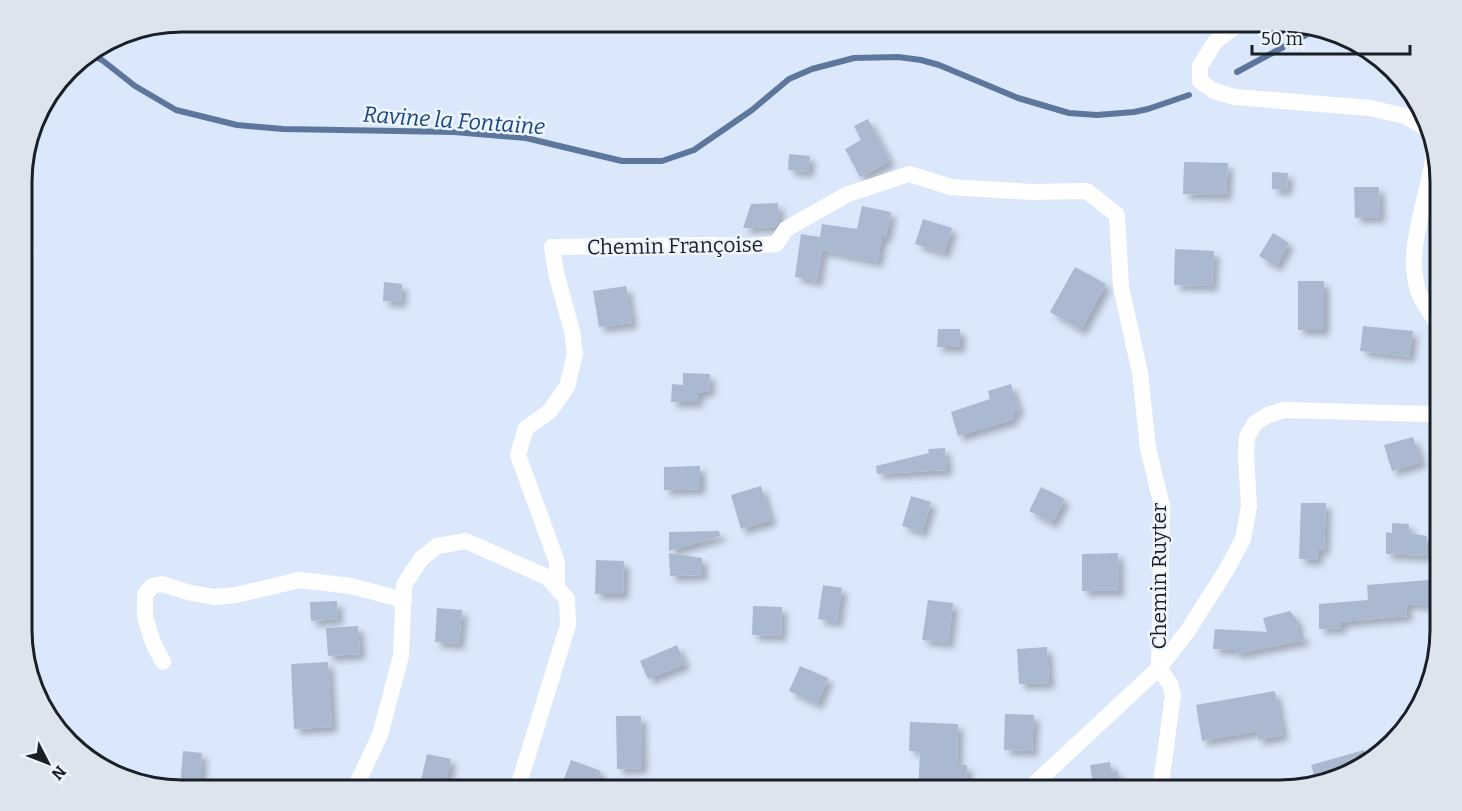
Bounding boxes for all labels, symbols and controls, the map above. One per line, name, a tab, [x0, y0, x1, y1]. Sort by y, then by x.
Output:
scale bar	[1252, 18, 1410, 56]
text: 50 m	[1261, 28, 1303, 50]
water label: Ravine la Fontaine	[362, 101, 546, 140]
street label: Chemin Françoise	[587, 231, 763, 261]
street label: Chemin Ruyter	[1146, 503, 1172, 649]
north arrow	[18, 733, 78, 793]
text: N	[48, 762, 70, 784]

